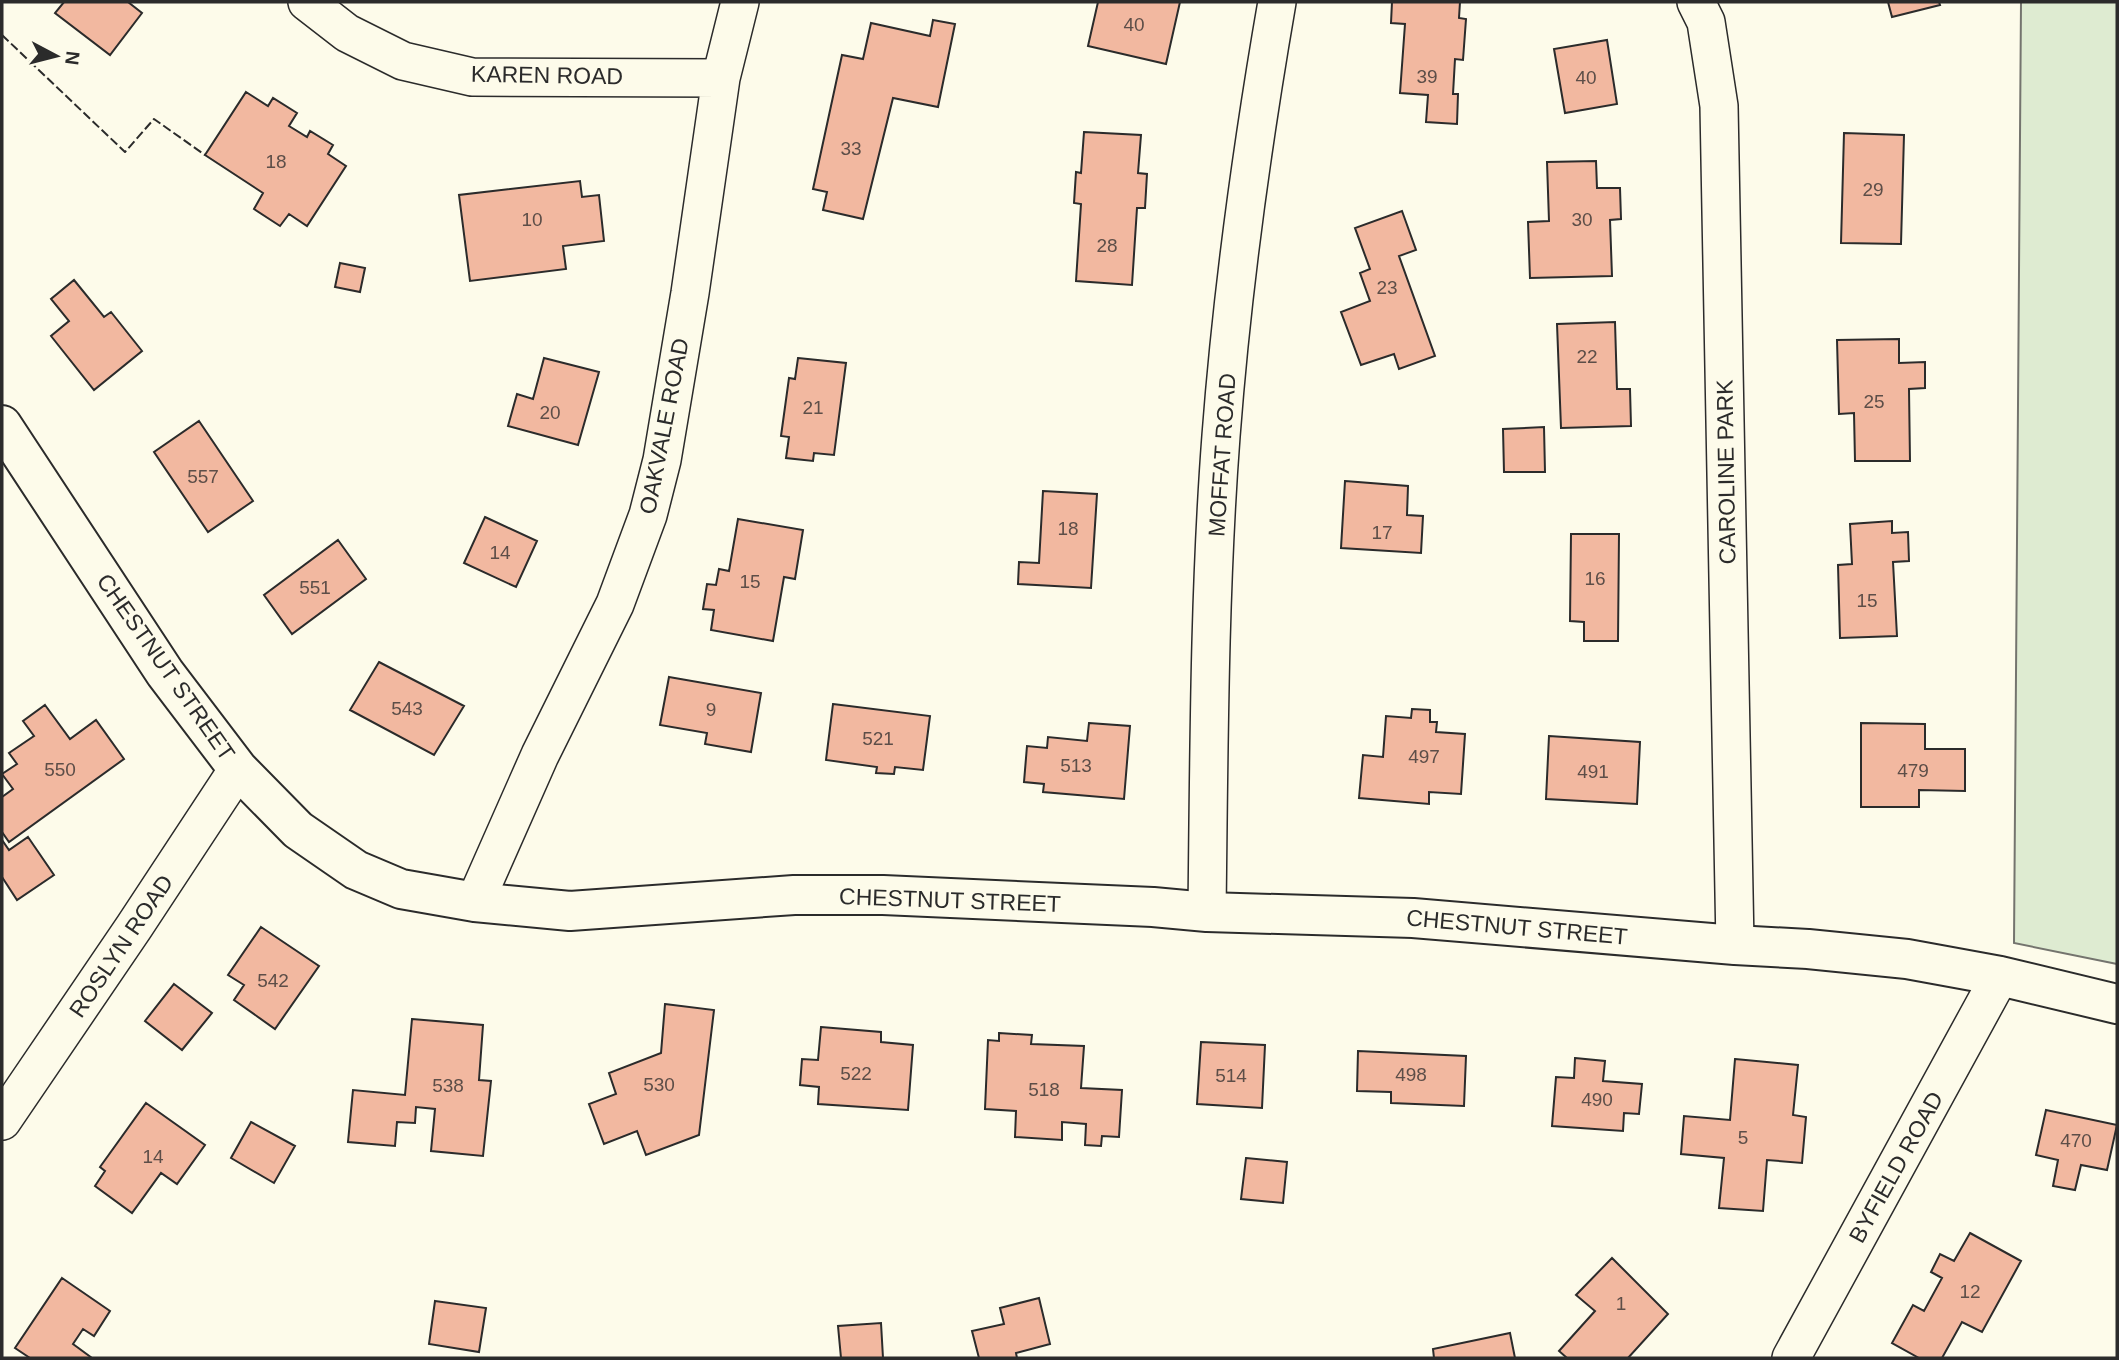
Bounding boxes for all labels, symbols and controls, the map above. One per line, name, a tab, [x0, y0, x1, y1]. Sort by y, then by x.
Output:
house number: 40	[1123, 14, 1145, 35]
north arrow	[21, 21, 91, 91]
text: N	[61, 50, 84, 66]
street label: KAREN ROAD	[471, 61, 623, 89]
house number: 39	[1416, 66, 1438, 87]
house number: 40	[1575, 67, 1597, 88]
house number: 33	[840, 138, 862, 159]
house number: 18	[265, 151, 287, 172]
house number: 29	[1862, 179, 1884, 200]
house number: 10	[521, 209, 543, 230]
house number: 30	[1571, 209, 1593, 230]
house number: 28	[1096, 235, 1118, 256]
house number: 23	[1376, 277, 1398, 298]
street label: OAKVALE ROAD	[634, 336, 694, 516]
house number: 22	[1576, 346, 1598, 367]
street label: MOFFAT ROAD	[1203, 372, 1241, 538]
street label: CAROLINE PARK	[1711, 379, 1741, 565]
house number: 25	[1863, 391, 1885, 412]
house number: 21	[802, 397, 824, 418]
house number: 20	[539, 402, 561, 423]
house number: 557	[187, 466, 219, 487]
house number: 18	[1057, 518, 1079, 539]
house number: 17	[1371, 522, 1393, 543]
house number: 14	[489, 542, 511, 563]
house number: 16	[1584, 568, 1606, 589]
street label: CHESTNUT STREET	[92, 569, 240, 765]
house number: 15	[739, 571, 761, 592]
house number: 551	[299, 577, 331, 598]
house number: 15	[1856, 590, 1878, 611]
house number: 543	[391, 698, 423, 719]
house number: 9	[706, 699, 716, 720]
house number: 521	[862, 728, 894, 749]
house number: 497	[1408, 746, 1440, 767]
house number: 513	[1060, 755, 1092, 776]
house number: 550	[44, 759, 76, 780]
house number: 479	[1897, 760, 1929, 781]
house number: 491	[1577, 761, 1609, 782]
street label: ROSLYN ROAD	[64, 870, 178, 1022]
street label: CHESTNUT STREET	[839, 883, 1061, 917]
street label: CHESTNUT STREET	[1405, 904, 1629, 950]
house number: 542	[257, 970, 289, 991]
house number: 522	[840, 1063, 872, 1084]
house number: 498	[1395, 1064, 1427, 1085]
house number: 514	[1215, 1065, 1247, 1086]
house number: 530	[643, 1074, 675, 1095]
house number: 538	[432, 1075, 464, 1096]
house number: 518	[1028, 1079, 1060, 1100]
street label: BYFIELD ROAD	[1844, 1087, 1948, 1247]
house number: 490	[1581, 1089, 1613, 1110]
house number: 5	[1738, 1127, 1748, 1148]
house number: 470	[2060, 1130, 2092, 1151]
house number: 14	[142, 1146, 164, 1167]
house number: 12	[1959, 1281, 1981, 1302]
house number: 1	[1616, 1293, 1626, 1314]

